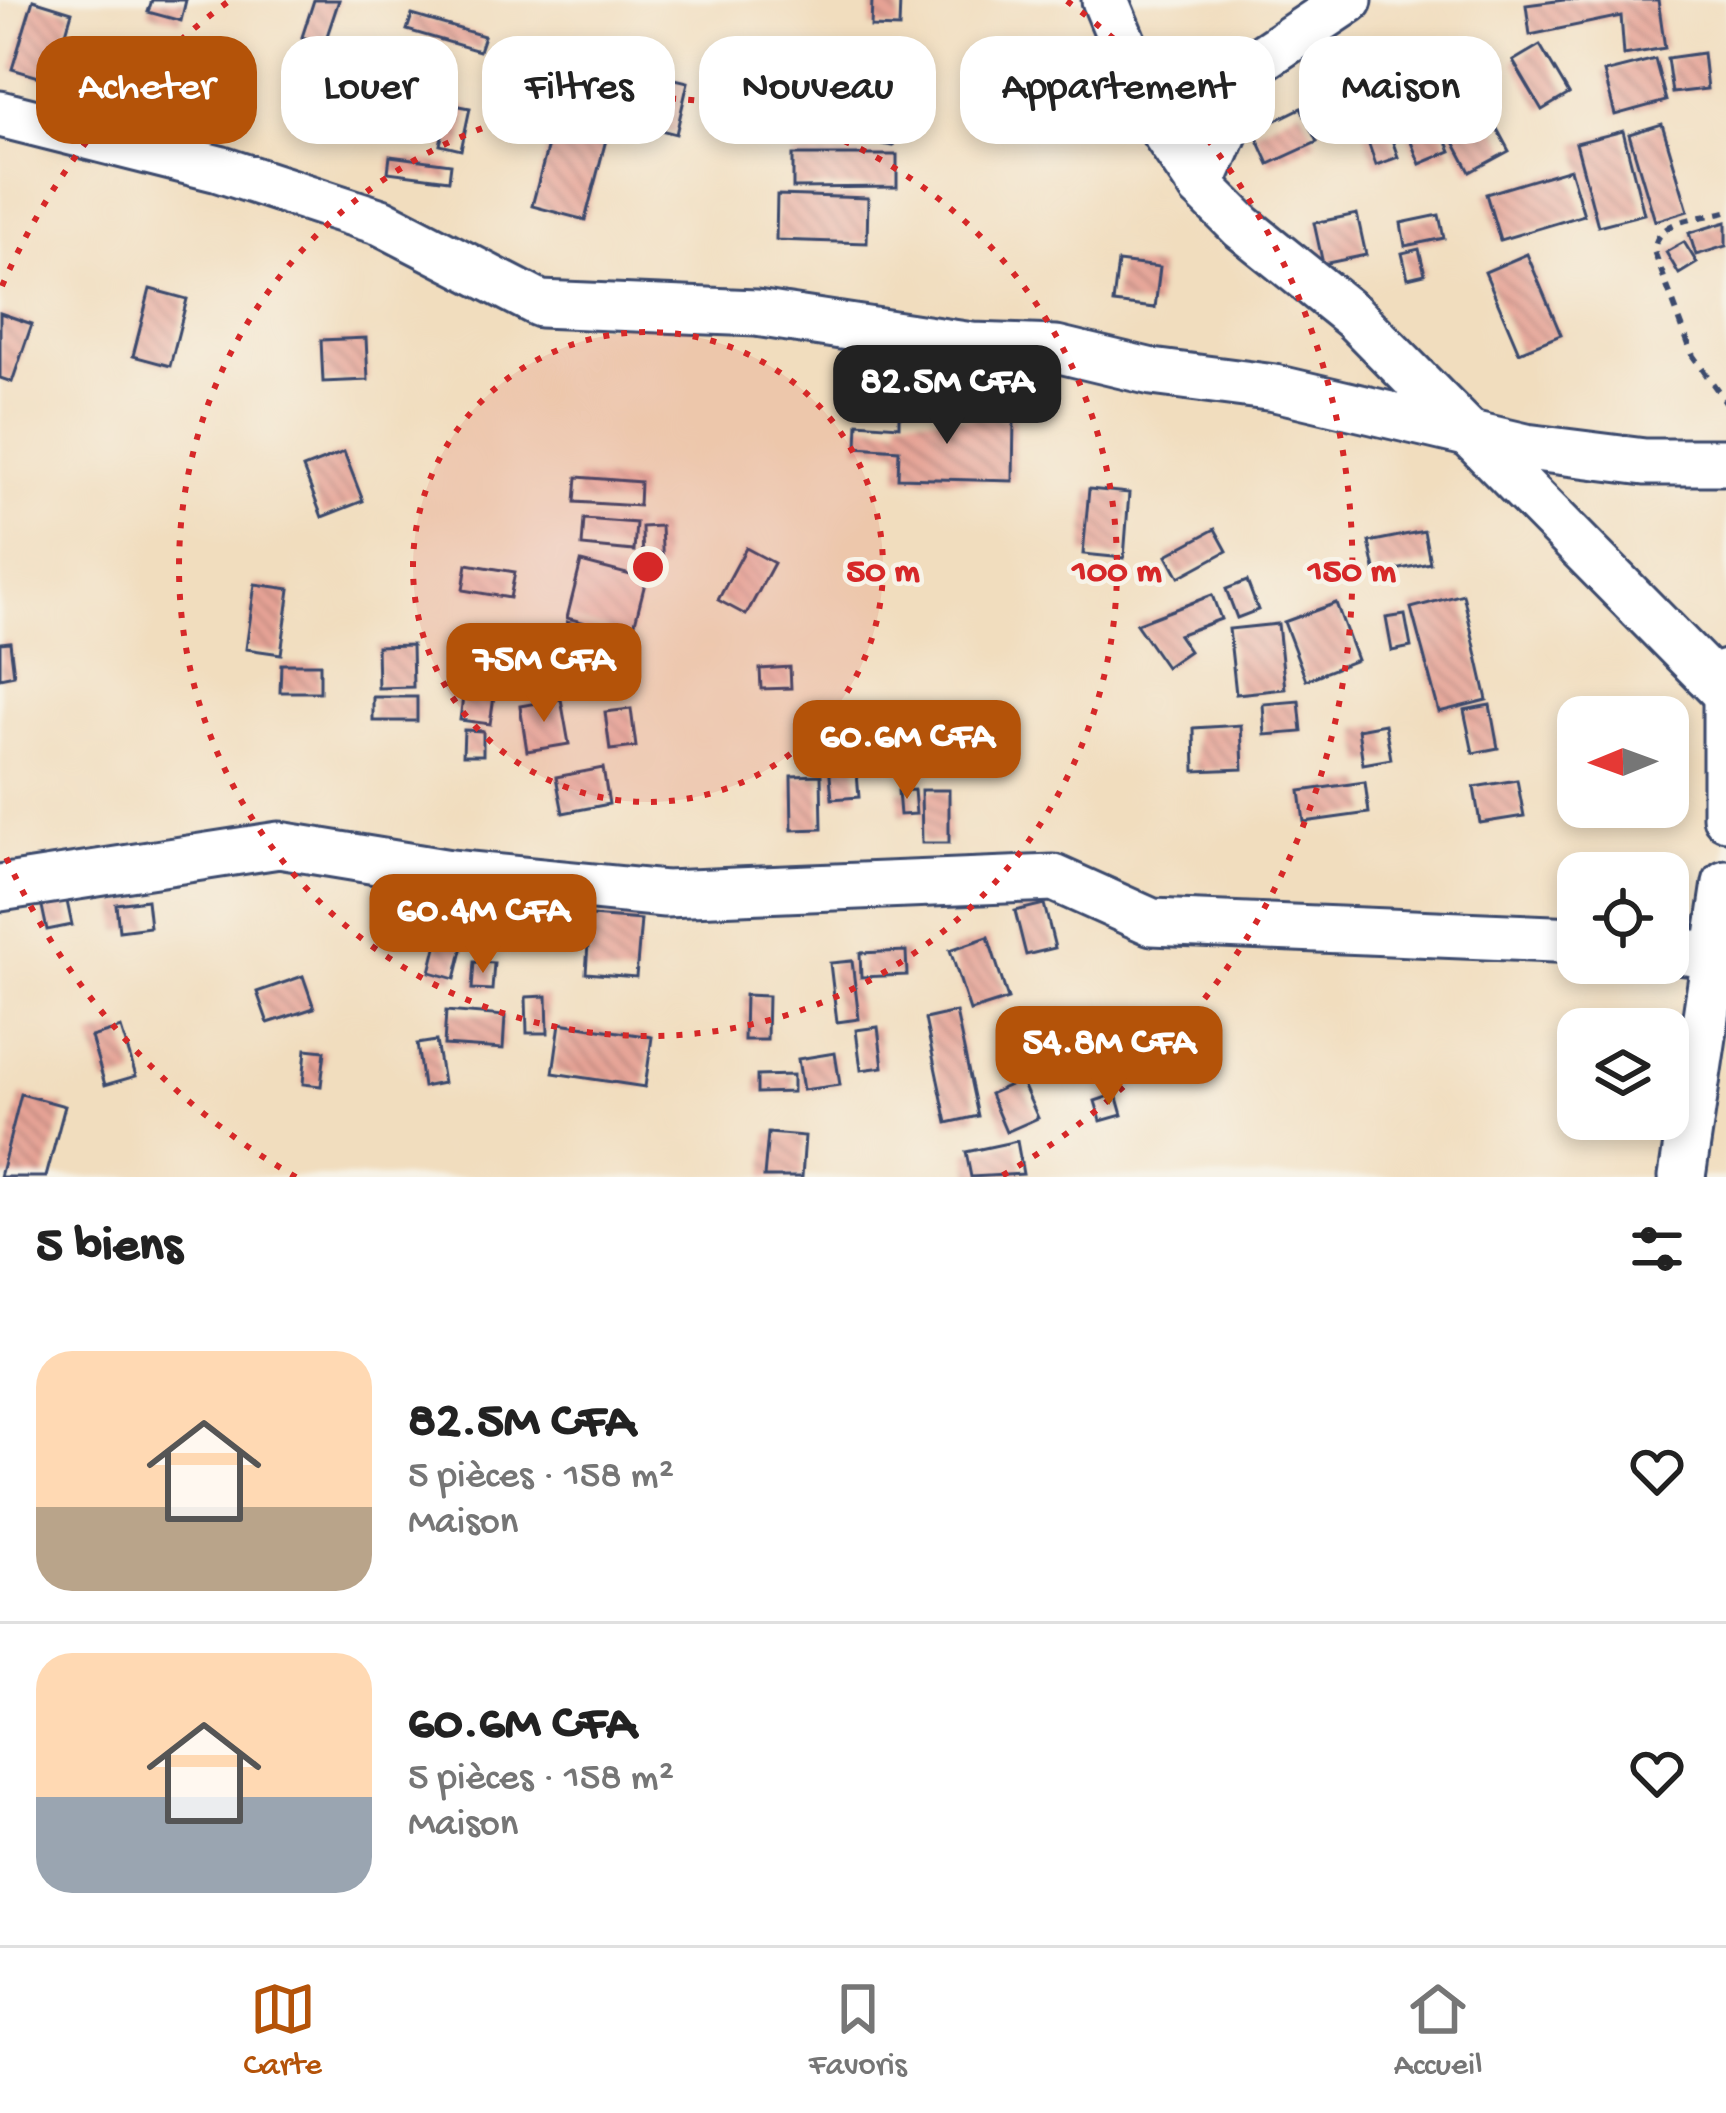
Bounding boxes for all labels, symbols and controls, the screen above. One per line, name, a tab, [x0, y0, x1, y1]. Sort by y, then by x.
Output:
chip: Acheter	[36, 36, 257, 144]
chip: Louer	[281, 36, 458, 144]
chip: Filtres	[482, 36, 675, 144]
chip: Nouveau	[699, 36, 936, 144]
chip: Appartement	[960, 36, 1275, 144]
chip: Maison	[1299, 36, 1502, 144]
pin: 82.5M CFA	[810, 345, 1084, 447]
text: 82.5M CFA	[860, 361, 1034, 407]
centre of rings	[627, 546, 669, 588]
text: 50 m	[846, 552, 920, 595]
text: 100 m	[1070, 552, 1162, 595]
text: 150 m	[1306, 552, 1396, 595]
pin: 75M CFA	[433, 623, 655, 725]
text: 75M CFA	[473, 639, 615, 685]
north arrow	[1557, 696, 1689, 828]
map controls	[1557, 696, 1689, 1140]
pin: 60.6M CFA	[770, 700, 1044, 802]
text: 60.6M CFA	[820, 716, 994, 762]
button: locate	[1557, 852, 1689, 984]
pin: 60.4M CFA	[346, 874, 620, 976]
text: 60.4M CFA	[396, 890, 570, 936]
pin: 54.8M CFA	[972, 1006, 1246, 1108]
button: layers	[1557, 1008, 1689, 1140]
text: 54.8M CFA	[1023, 1022, 1196, 1068]
icon: filters	[1624, 1216, 1690, 1282]
text: 5 biens	[36, 1219, 182, 1279]
text: 82.5M CFA	[408, 1395, 635, 1455]
icon: home	[132, 1399, 276, 1543]
icon: heart	[1624, 1438, 1690, 1504]
text: 5 pièces · 158 m²	[408, 1455, 674, 1501]
text: Maison	[408, 1501, 518, 1547]
text: 60.6M CFA	[408, 1697, 636, 1757]
icon: home	[132, 1701, 276, 1845]
icon: heart	[1624, 1740, 1690, 1806]
text: 5 pièces · 158 m²	[408, 1757, 674, 1803]
text: Maison	[408, 1803, 518, 1849]
tab: Carte	[243, 1976, 322, 2086]
tab: Favoris	[809, 1976, 907, 2086]
tab: Accueil	[1394, 1976, 1483, 2086]

